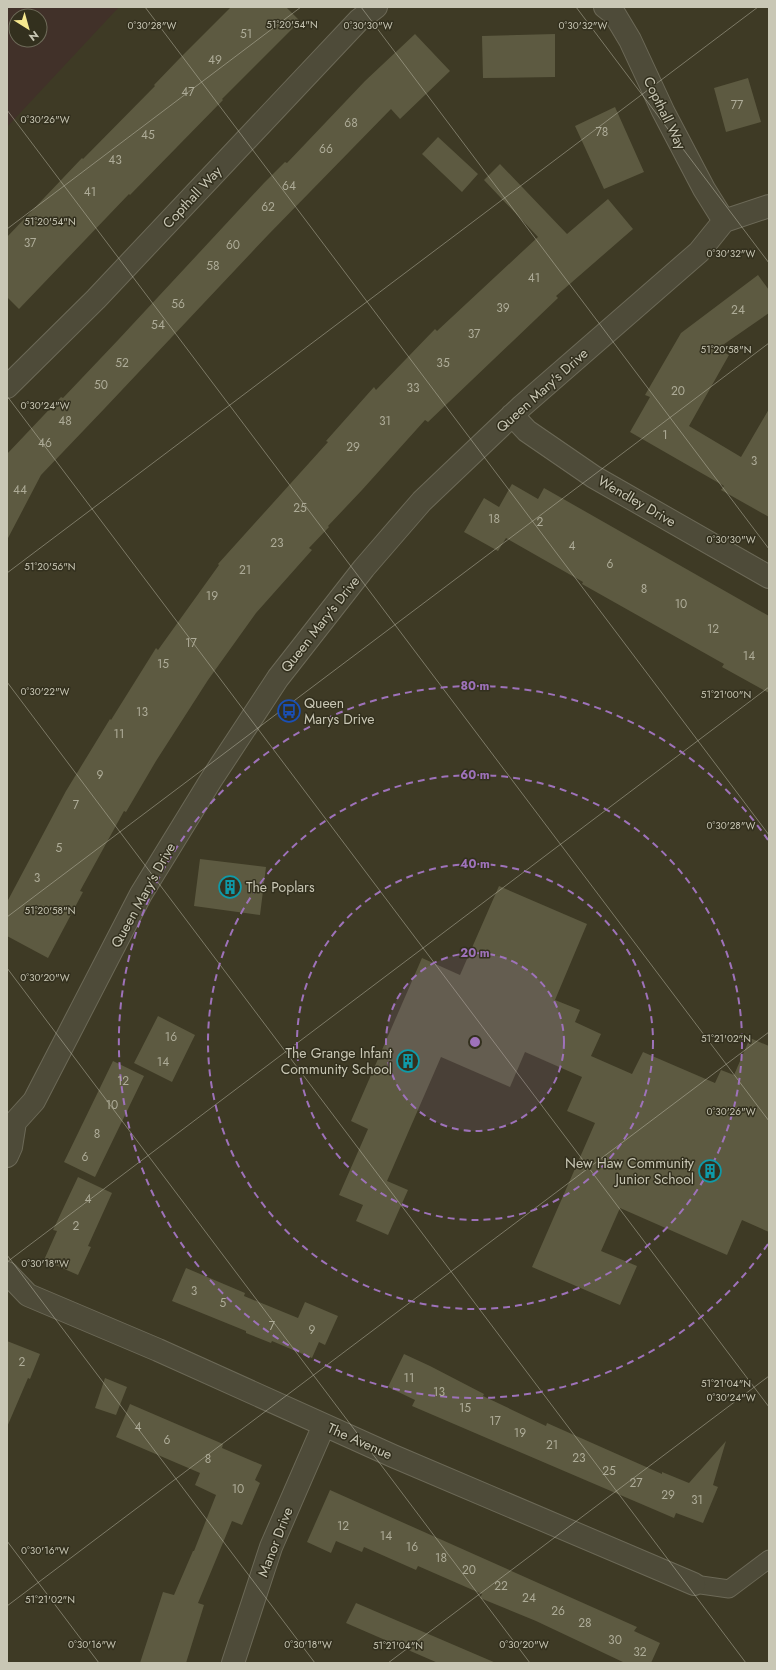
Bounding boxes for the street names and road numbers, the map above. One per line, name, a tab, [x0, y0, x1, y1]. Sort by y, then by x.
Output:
street label: Copthall Way	[639, 73, 692, 153]
street label: Copthall Way	[158, 161, 227, 233]
street label: Queen Mary's Drive	[492, 343, 592, 437]
street label: Wendley Drive	[594, 471, 680, 531]
street label: Queen Mary's Drive	[276, 572, 364, 676]
street label: Queen Mary's Drive	[106, 839, 180, 951]
street label: The Avenue	[324, 1418, 396, 1464]
street label: Manor Drive	[253, 1504, 297, 1580]

